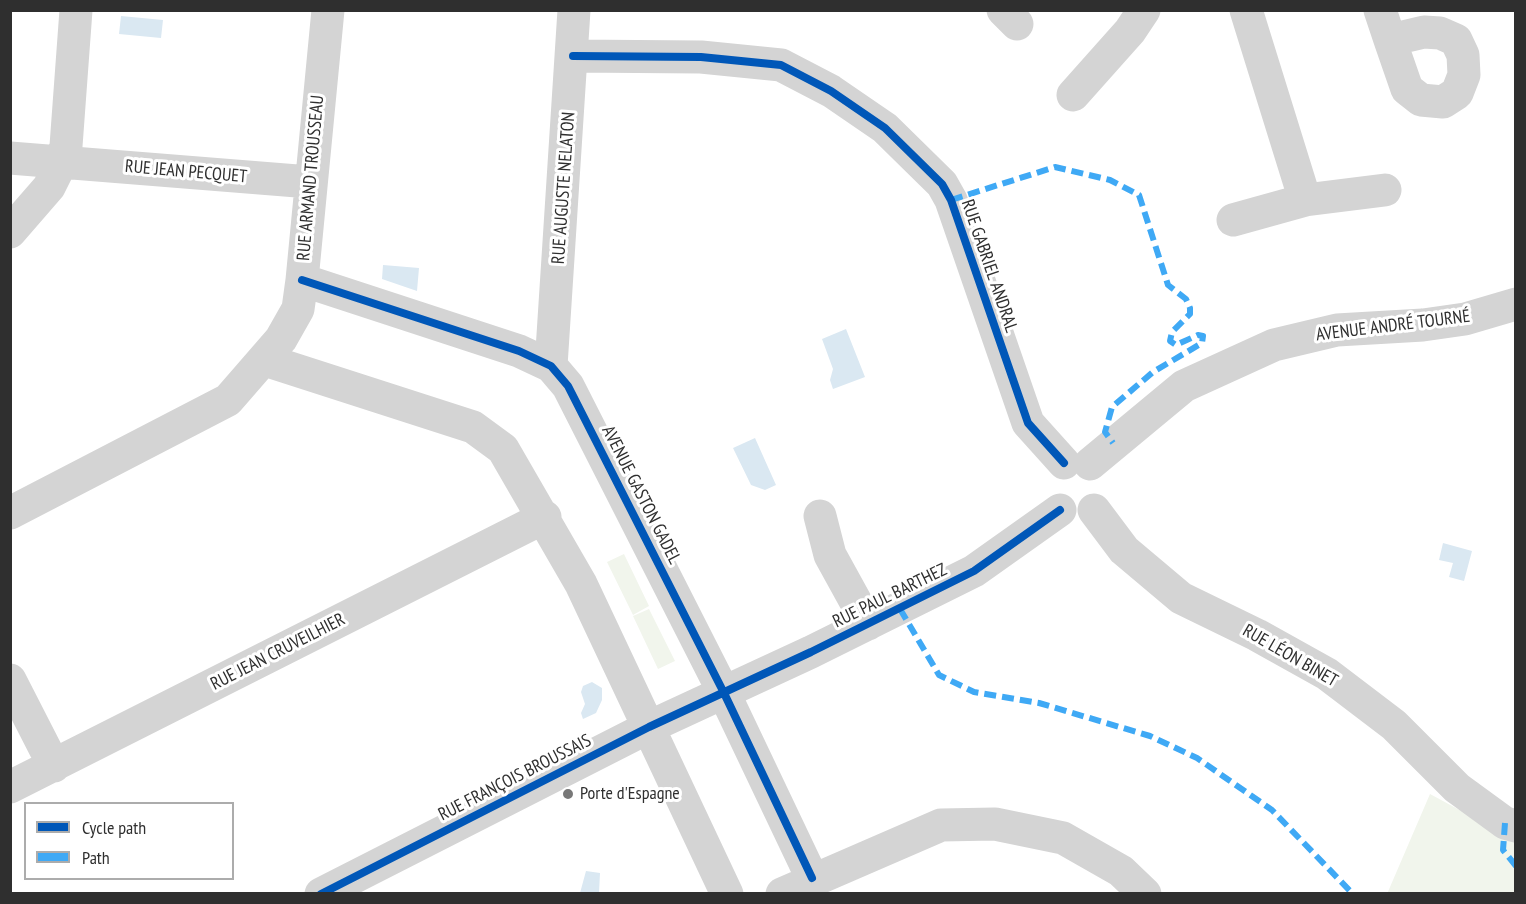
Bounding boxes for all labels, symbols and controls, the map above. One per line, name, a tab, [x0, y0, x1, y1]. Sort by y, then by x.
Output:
street label: RUE ARMAND TROUSSEAU	[293, 94, 329, 262]
street label: RUE AUGUSTE NELATON	[548, 111, 580, 265]
street label: RUE JEAN PECQUET	[124, 156, 248, 188]
street label: RUE GABRIEL ANDRAL	[956, 197, 1022, 335]
street label: AVENUE ANDRÉ TOURNÉ	[1315, 306, 1471, 346]
street label: AVENUE GASTON GADEL	[597, 422, 685, 568]
street label: RUE PAUL BARTHEZ	[830, 559, 950, 633]
street label: RUE JEAN CRUVEILHIER	[207, 609, 349, 695]
street label: RUE LÉON BINET	[1239, 620, 1341, 692]
street label: RUE FRANÇOIS BROUSSAIS	[435, 730, 595, 826]
place label: Porte d'Espagne	[580, 783, 680, 805]
marker: Porte d'Espagne	[561, 787, 575, 801]
legend	[24, 802, 234, 880]
text: Cycle path	[82, 816, 146, 839]
text: Path	[82, 846, 110, 869]

